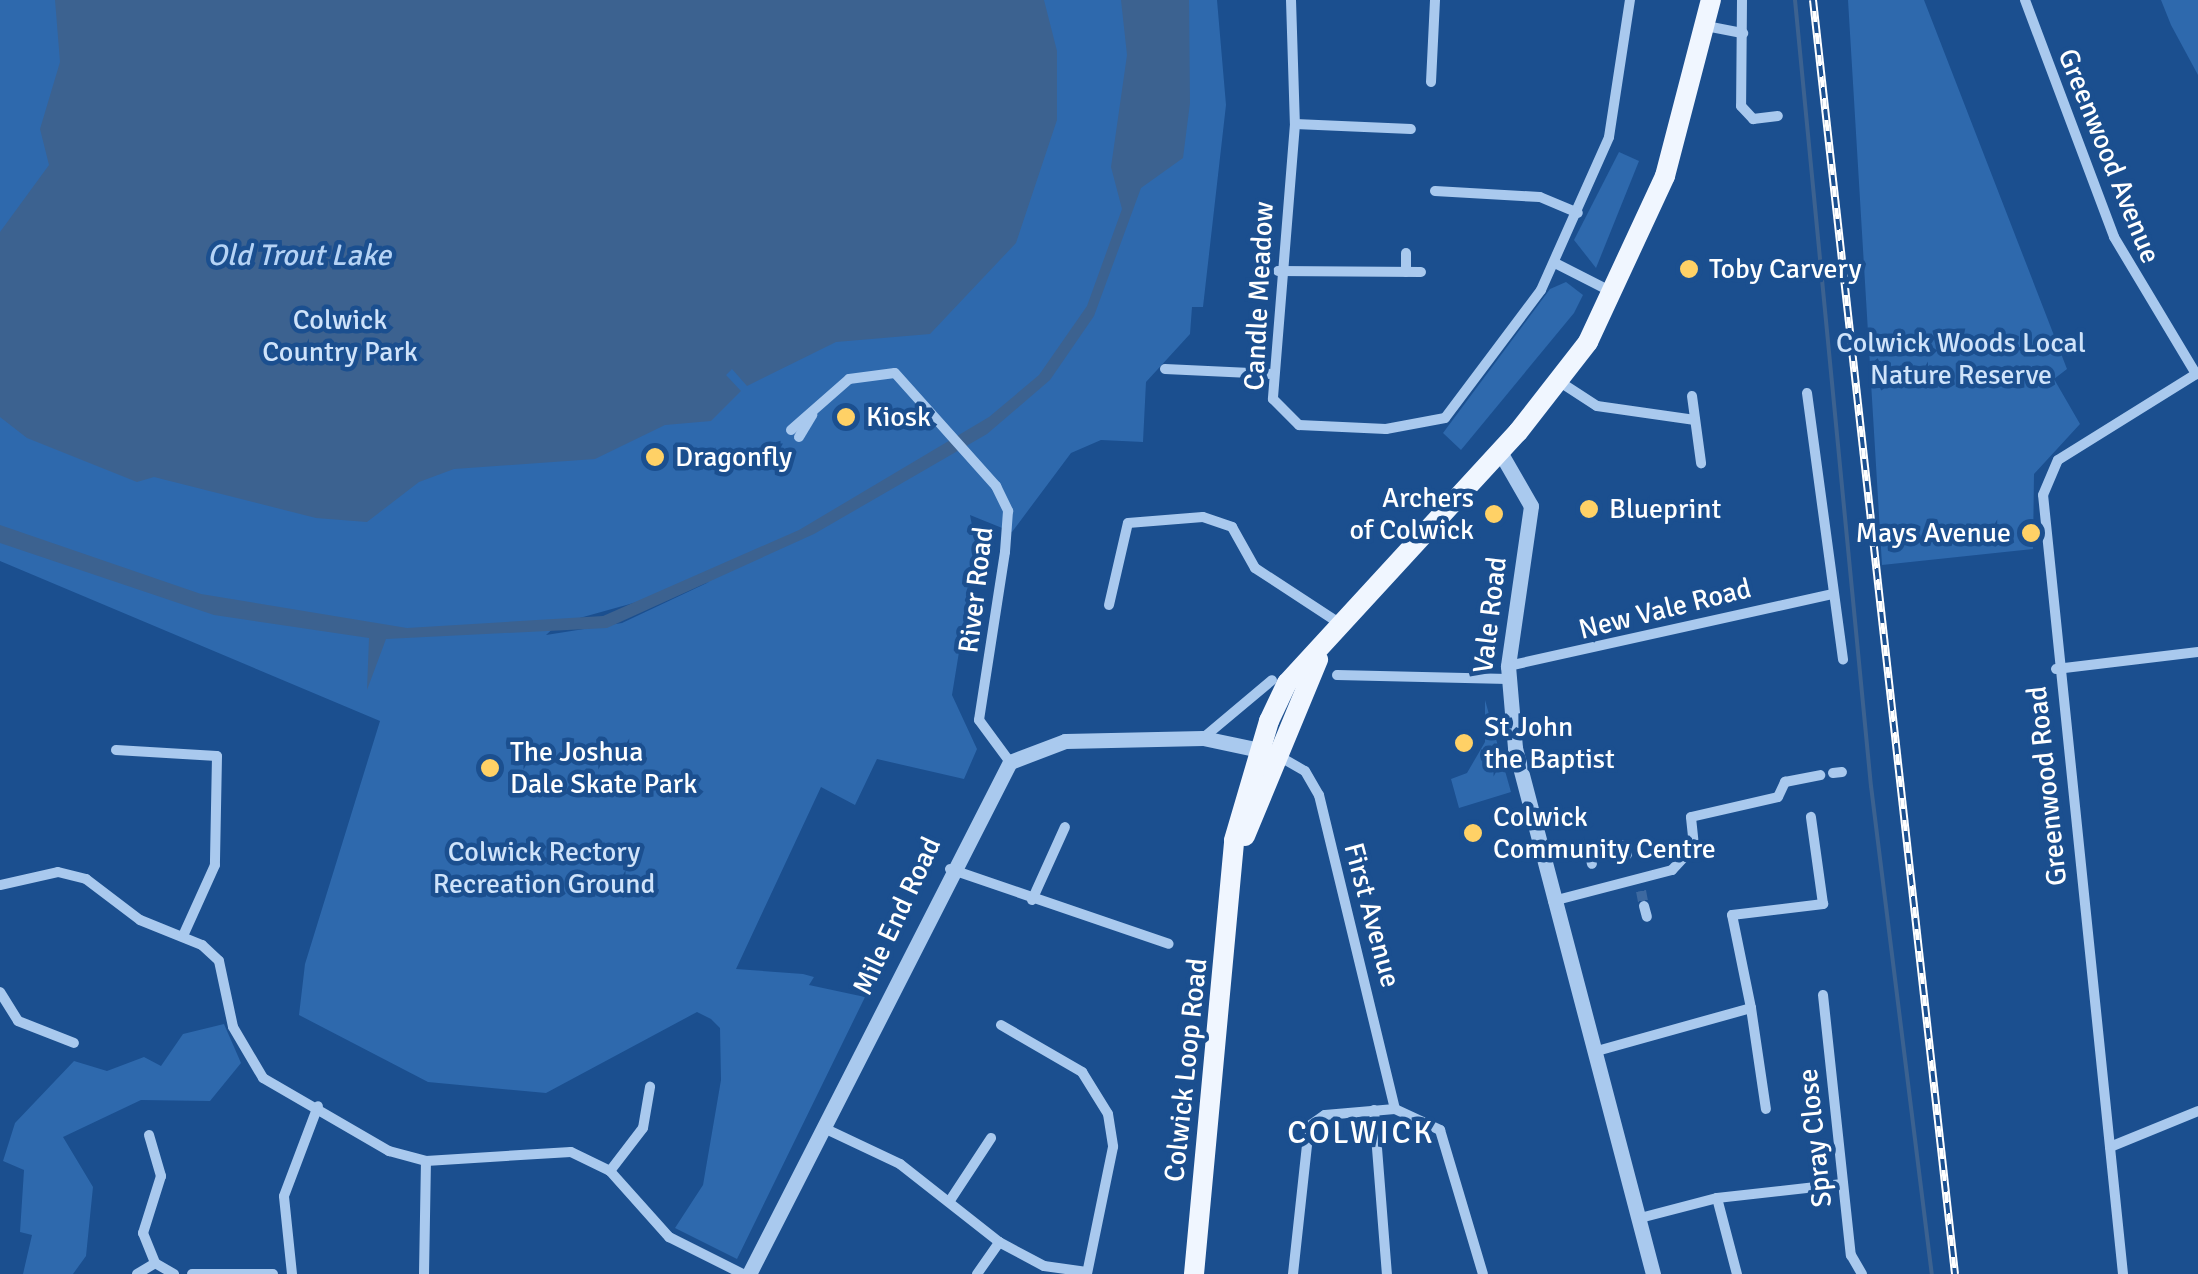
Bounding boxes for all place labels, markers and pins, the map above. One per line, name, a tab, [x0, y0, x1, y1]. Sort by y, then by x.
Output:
place label: Toby Carvery	[1709, 252, 1862, 286]
marker: Toby Carvery	[1678, 258, 1700, 280]
place label: Kiosk	[866, 400, 931, 434]
marker: Kiosk	[835, 406, 857, 428]
place label: Dragonfly	[675, 440, 792, 474]
marker: Dragonfly	[644, 446, 666, 468]
place label: Archers of Colwick	[1349, 481, 1474, 547]
place label: Blueprint	[1609, 492, 1721, 526]
marker: Blueprint	[1578, 498, 1600, 520]
marker: Archers of Colwick	[1483, 503, 1505, 525]
place label: Mays Avenue	[1855, 516, 2011, 550]
marker: Mays Avenue	[2020, 522, 2042, 544]
place label: St John the Baptist	[1484, 710, 1615, 776]
marker: St John the Baptist	[1453, 732, 1475, 754]
place label: The Joshua Dale Skate Park	[510, 735, 697, 801]
marker: The Joshua Dale Skate Park	[479, 757, 501, 779]
place label: Colwick Community Centre	[1493, 800, 1716, 866]
marker: Colwick Community Centre	[1462, 822, 1484, 844]

